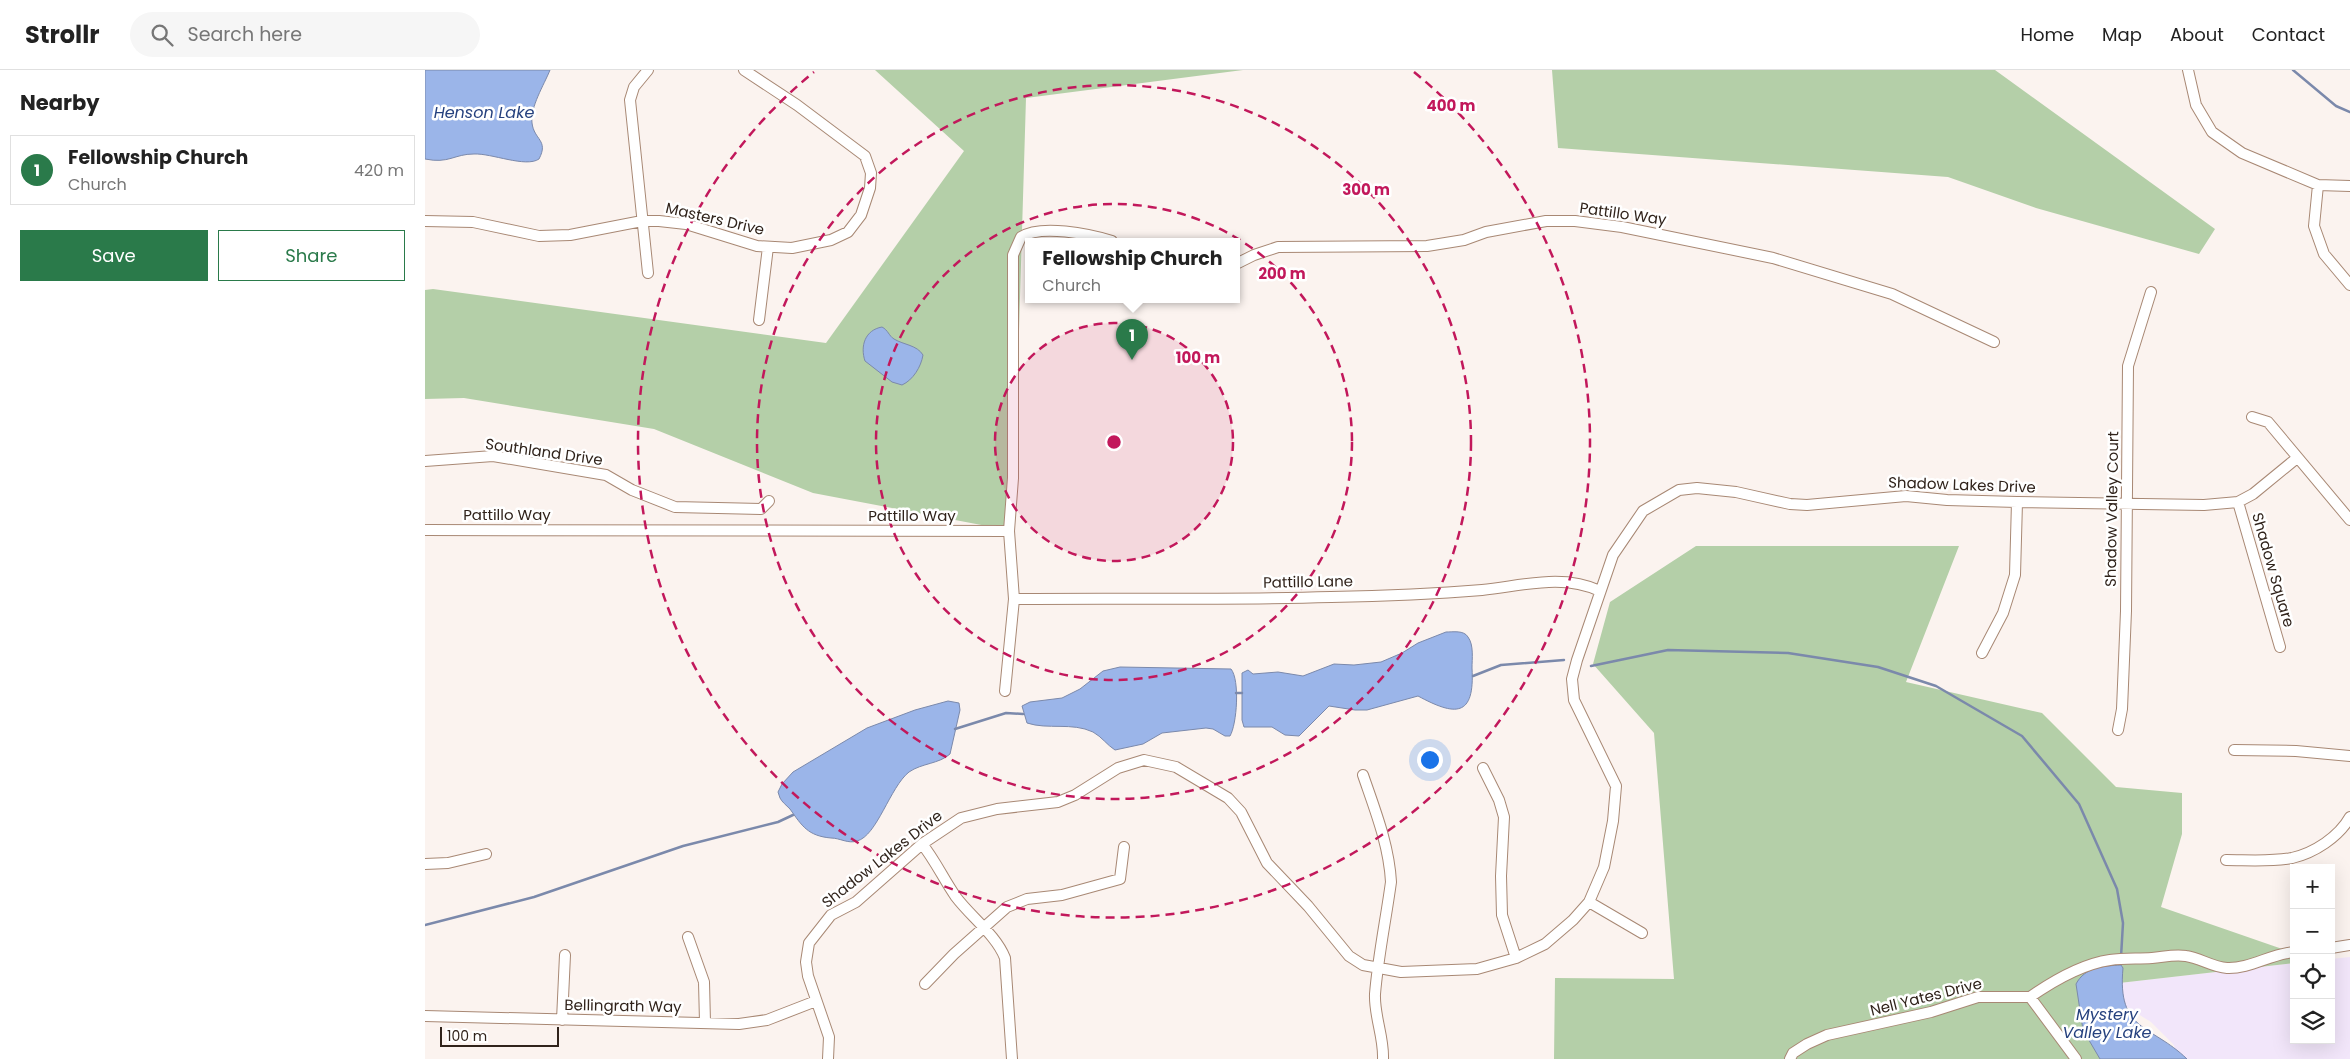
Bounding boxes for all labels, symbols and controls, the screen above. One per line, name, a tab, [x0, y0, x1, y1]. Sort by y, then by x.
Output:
search box	[130, 12, 480, 57]
text: Strollr	[25, 18, 100, 51]
icon: search	[148, 21, 176, 49]
text: Search here	[188, 21, 302, 48]
text: Home	[2020, 22, 2074, 47]
text: Map	[2102, 22, 2142, 47]
text: About	[2170, 22, 2224, 47]
text: Contact	[2252, 22, 2325, 47]
text: Nearby	[20, 88, 100, 117]
text: 400 m	[1427, 95, 1476, 116]
water label: Henson Lake	[434, 101, 534, 124]
text: Fellowship Church	[68, 144, 248, 171]
text: 1	[34, 159, 40, 182]
text: 420 m	[354, 159, 404, 182]
text: Church	[68, 173, 127, 196]
text: 300 m	[1342, 179, 1390, 200]
street label: Masters Drive	[664, 197, 767, 240]
street label: Pattillo Way	[1578, 197, 1668, 230]
button: Save	[20, 230, 208, 281]
button: Share	[218, 230, 405, 281]
popup	[1025, 238, 1240, 303]
text: Fellowship Church	[1042, 245, 1223, 272]
text: 200 m	[1258, 263, 1306, 284]
text: Church	[1042, 274, 1101, 297]
pin: 1	[1116, 319, 1148, 360]
text: 100 m	[1176, 347, 1220, 368]
street label: Shadow Valley Court	[2100, 431, 2123, 587]
street label: Southland Drive	[484, 433, 604, 470]
centre of rings	[1105, 433, 1123, 451]
street label: Shadow Lakes Drive	[1888, 471, 2036, 498]
street label: Pattillo Way	[463, 504, 551, 525]
street label: Pattillo Way	[868, 505, 956, 526]
street label: Shadow Square	[2247, 510, 2300, 630]
street label: Pattillo Lane	[1263, 570, 1353, 593]
your location	[1417, 747, 1443, 773]
street label: Shadow Lakes Drive	[817, 805, 946, 912]
map controls	[2290, 864, 2335, 1044]
button: +	[2290, 864, 2335, 909]
button: −	[2290, 909, 2335, 954]
button: locate	[2290, 954, 2335, 999]
street label: Nell Yates Drive	[1868, 972, 1984, 1021]
street label: Bellingrath Way	[564, 994, 682, 1017]
button: layers	[2290, 999, 2335, 1044]
water label: Mystery Valley Lake	[2062, 1003, 2152, 1044]
scale bar	[440, 1024, 559, 1047]
text: 100 m	[447, 1026, 487, 1046]

